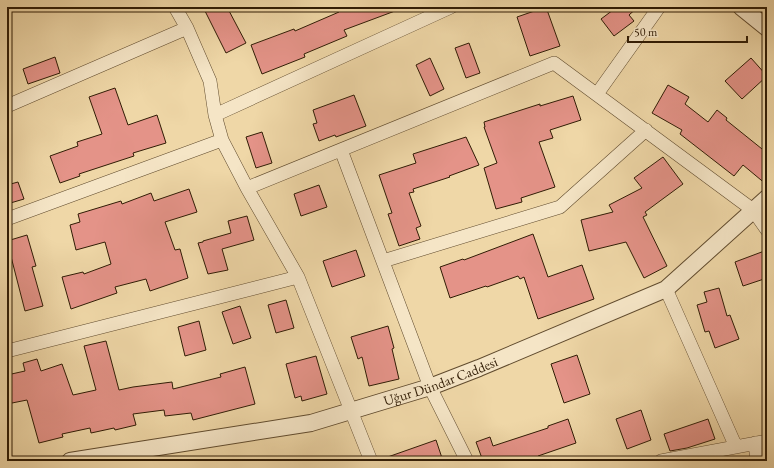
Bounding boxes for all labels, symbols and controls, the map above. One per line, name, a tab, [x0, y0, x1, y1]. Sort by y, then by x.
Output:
scale bar	[628, 18, 747, 44]
text: 50 m	[634, 24, 658, 40]
street label: Uğur Dündar Caddesi	[381, 352, 501, 410]

